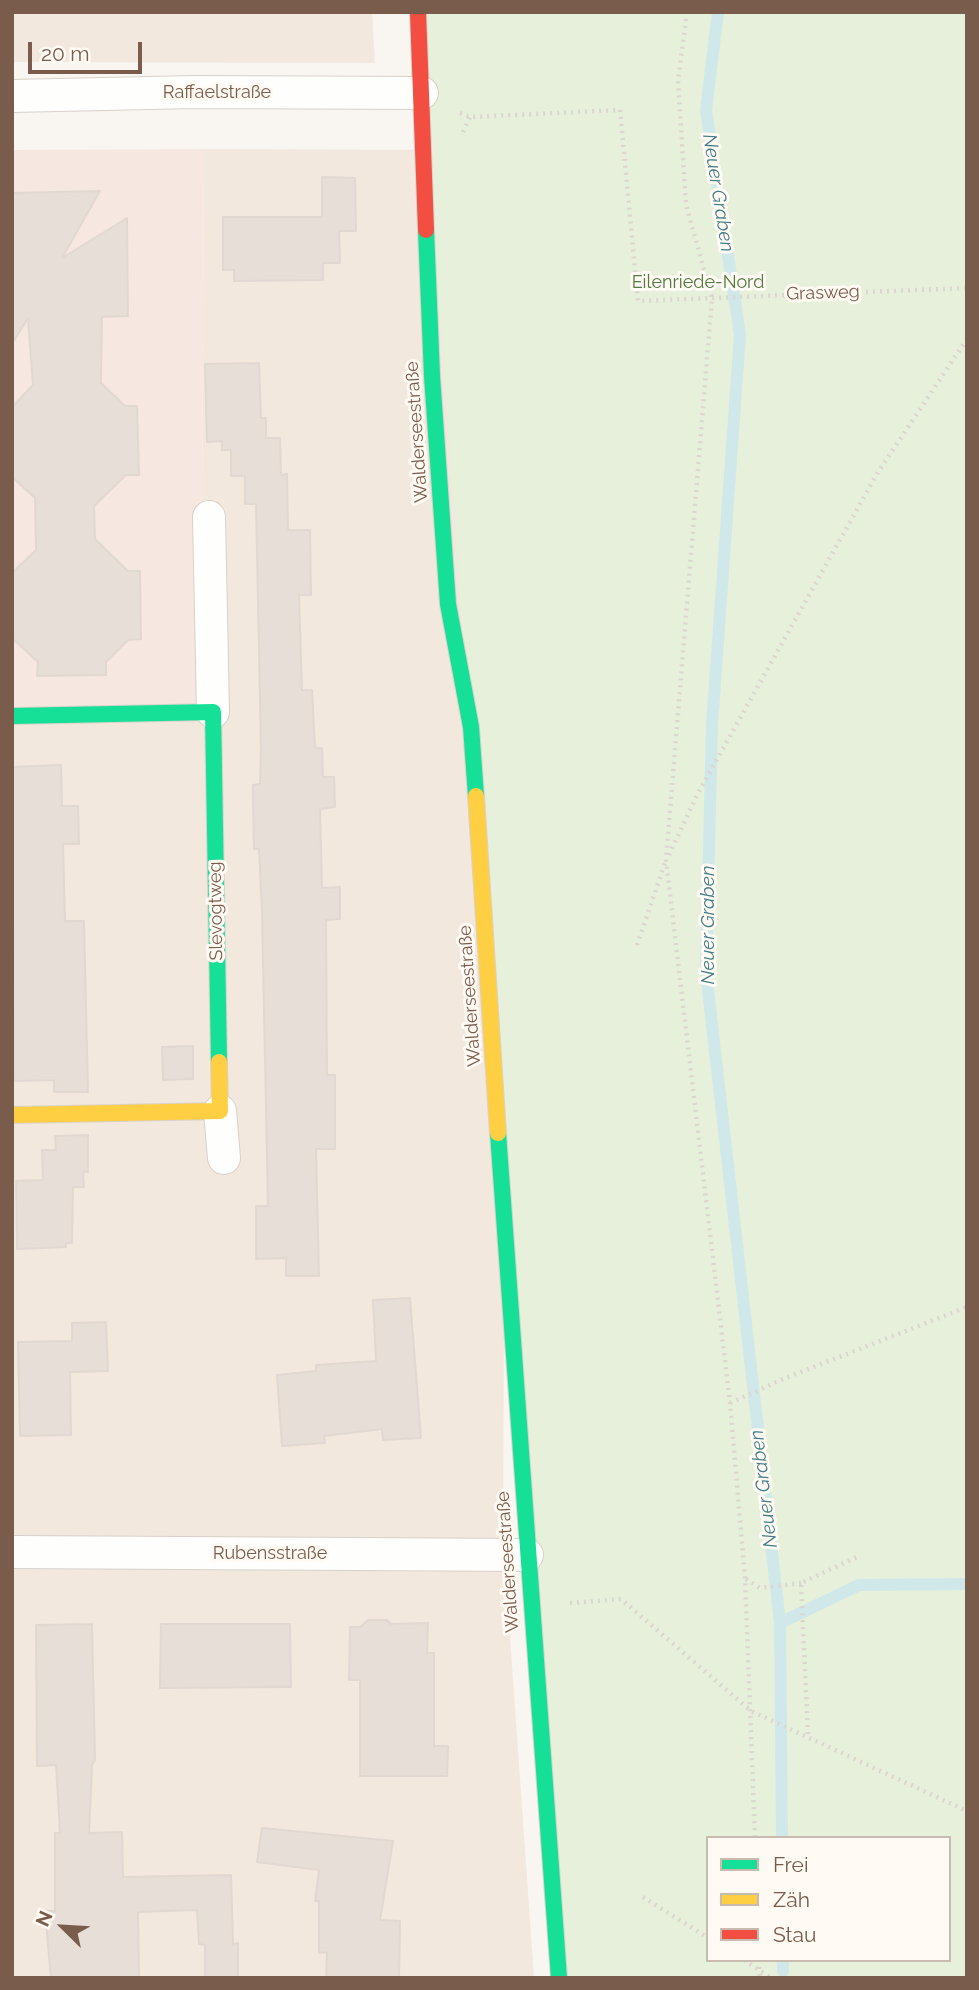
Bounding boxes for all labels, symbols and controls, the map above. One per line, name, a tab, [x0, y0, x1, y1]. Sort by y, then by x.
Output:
scale bar	[32, 28, 145, 72]
text: 20 m	[41, 41, 89, 66]
street label: Raffaelstraße	[163, 82, 271, 104]
water label: Neuer Graben	[697, 132, 739, 254]
park label: Eilenriede-Nord	[632, 272, 764, 294]
street label: Grasweg	[786, 281, 860, 305]
street label: Walderseestraße	[401, 361, 433, 503]
street label: Slevogtweg	[204, 861, 228, 961]
water label: Neuer Graben	[697, 865, 719, 985]
street label: Walderseestraße	[454, 925, 486, 1067]
water label: Neuer Graben	[745, 1429, 783, 1549]
street label: Walderseestraße	[492, 1491, 524, 1633]
street label: Rubensstraße	[213, 1543, 327, 1565]
legend	[706, 1836, 951, 1962]
text: Frei	[773, 1852, 809, 1877]
text: Zäh	[773, 1887, 810, 1912]
north arrow	[28, 1892, 98, 1962]
text: N	[31, 1907, 57, 1930]
text: Stau	[773, 1922, 817, 1947]

